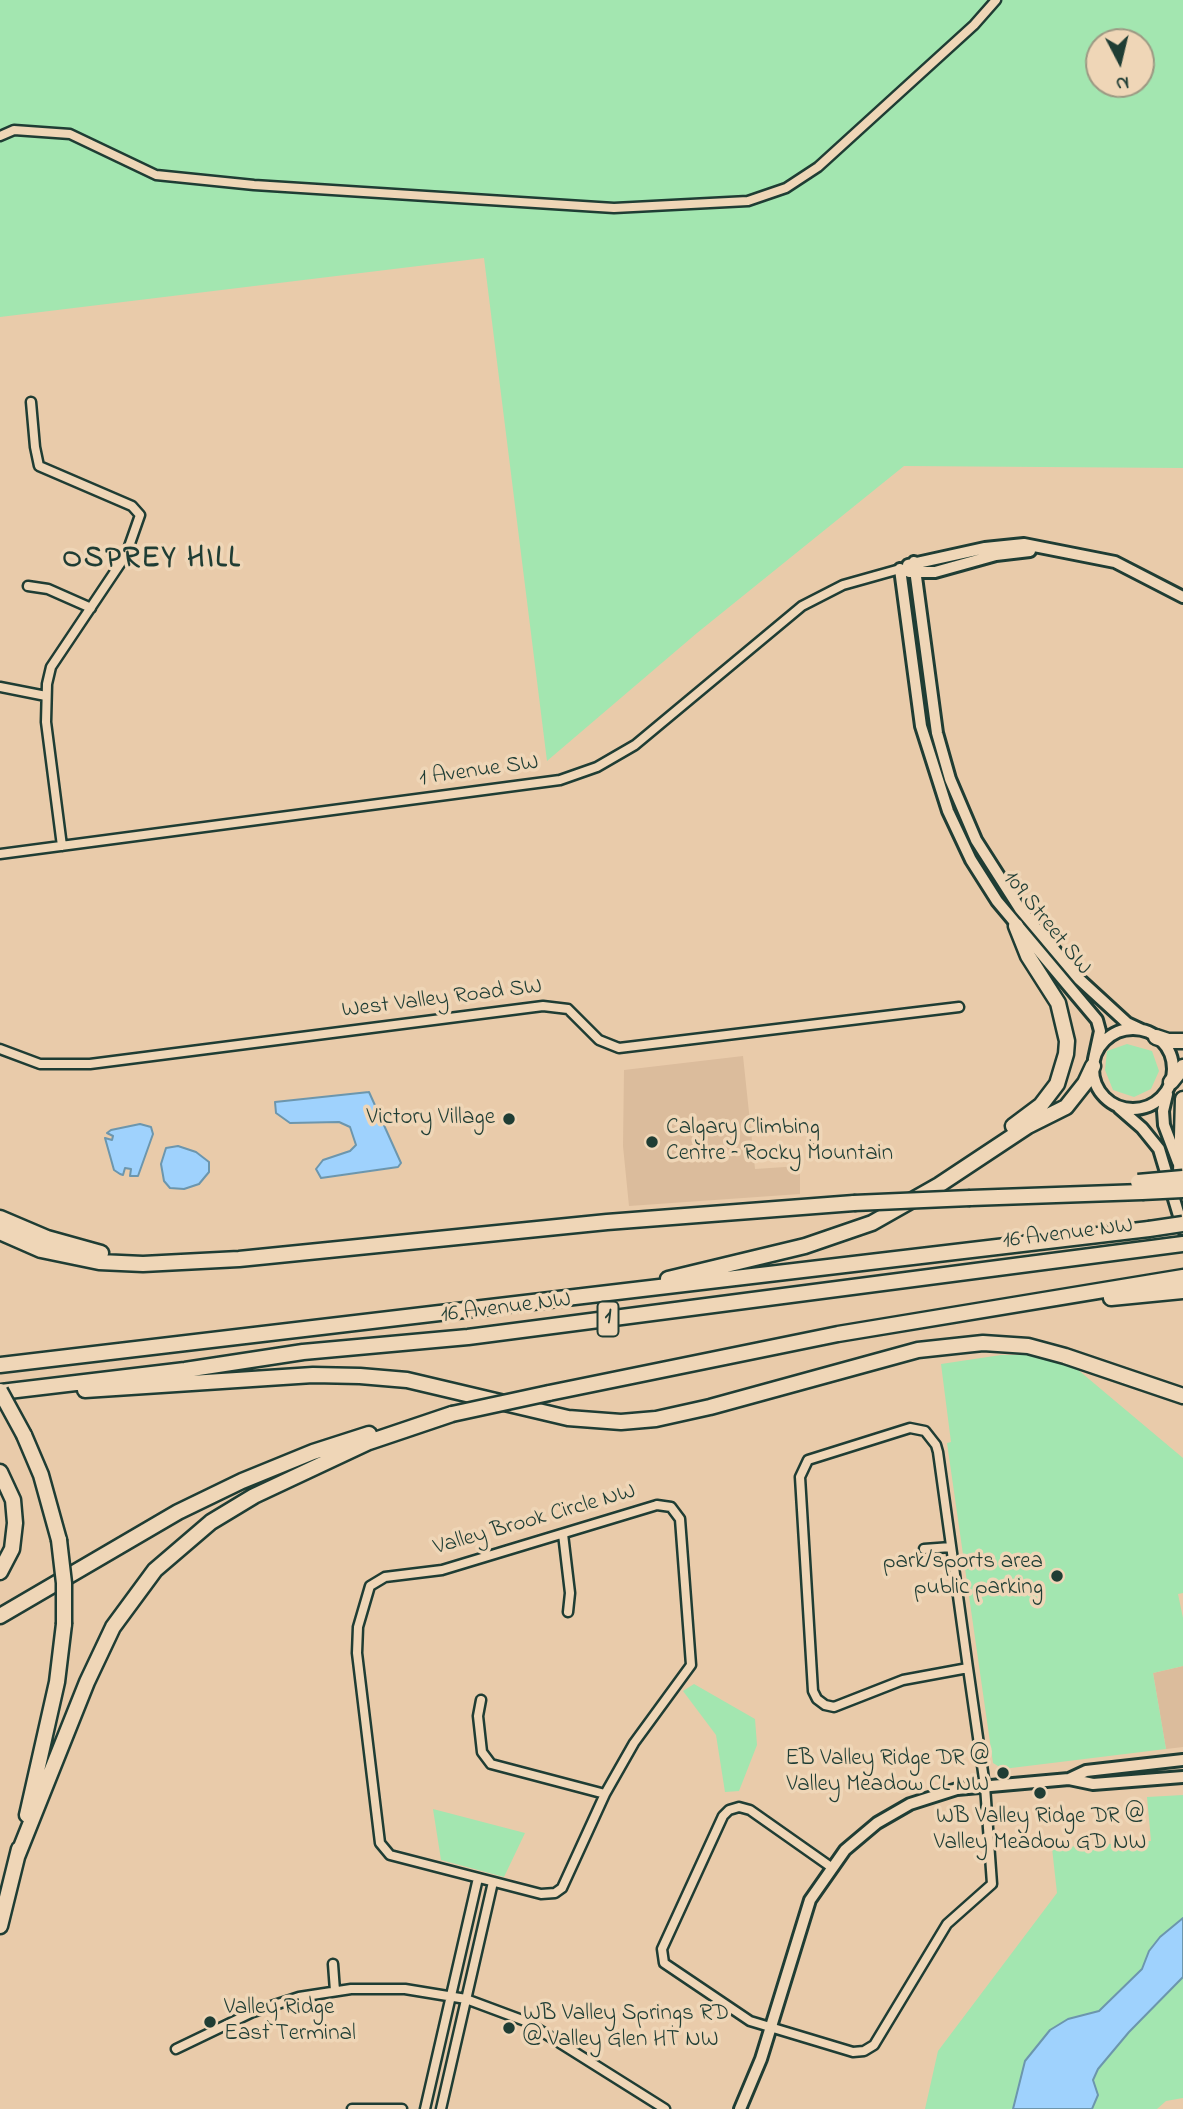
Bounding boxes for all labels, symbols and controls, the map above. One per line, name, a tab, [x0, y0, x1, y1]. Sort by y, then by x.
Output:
north arrow	[1085, 28, 1155, 98]
text: N	[1114, 68, 1130, 97]
district label: OSPREY HILL	[64, 543, 240, 579]
street label: 1 Avenue SW	[418, 750, 540, 794]
street label: 109 Street SW	[996, 866, 1096, 982]
street label: West Valley Road SW	[340, 974, 544, 1026]
place label: Victory Village	[366, 1105, 495, 1133]
marker: Victory Village	[501, 1111, 517, 1127]
place label: Calgary Climbing Centre – Rocky Mountain	[666, 1115, 893, 1169]
marker: Calgary Climbing Centre – Rocky Mountain	[644, 1134, 660, 1150]
street label: 16 Avenue NW	[1001, 1213, 1135, 1257]
street label: 16 Avenue NW	[439, 1287, 573, 1331]
road number: 1	[598, 1302, 618, 1336]
street label: Valley Brook Circle NW	[431, 1479, 639, 1563]
place label: park/sports area public parking	[883, 1549, 1043, 1603]
marker: park/sports area public parking	[1049, 1568, 1065, 1584]
place label: EB Valley Ridge DR @ Valley Meadow CL NW	[785, 1746, 989, 1800]
marker: EB Valley Ridge DR @ Valley Meadow CL NW	[995, 1765, 1011, 1781]
marker: WB Valley Ridge DR @ Valley Meadow GD NW	[1032, 1785, 1048, 1801]
place label: WB Valley Ridge DR @ Valley Meadow GD NW	[934, 1804, 1146, 1858]
place label: Valley Ridge East Terminal	[224, 1995, 356, 2049]
place label: WB Valley Springs RD @ Valley Glen HT NW	[523, 2001, 729, 2055]
marker: Valley Ridge East Terminal	[202, 2014, 218, 2030]
marker: WB Valley Springs RD @ Valley Glen HT NW	[501, 2020, 517, 2036]

